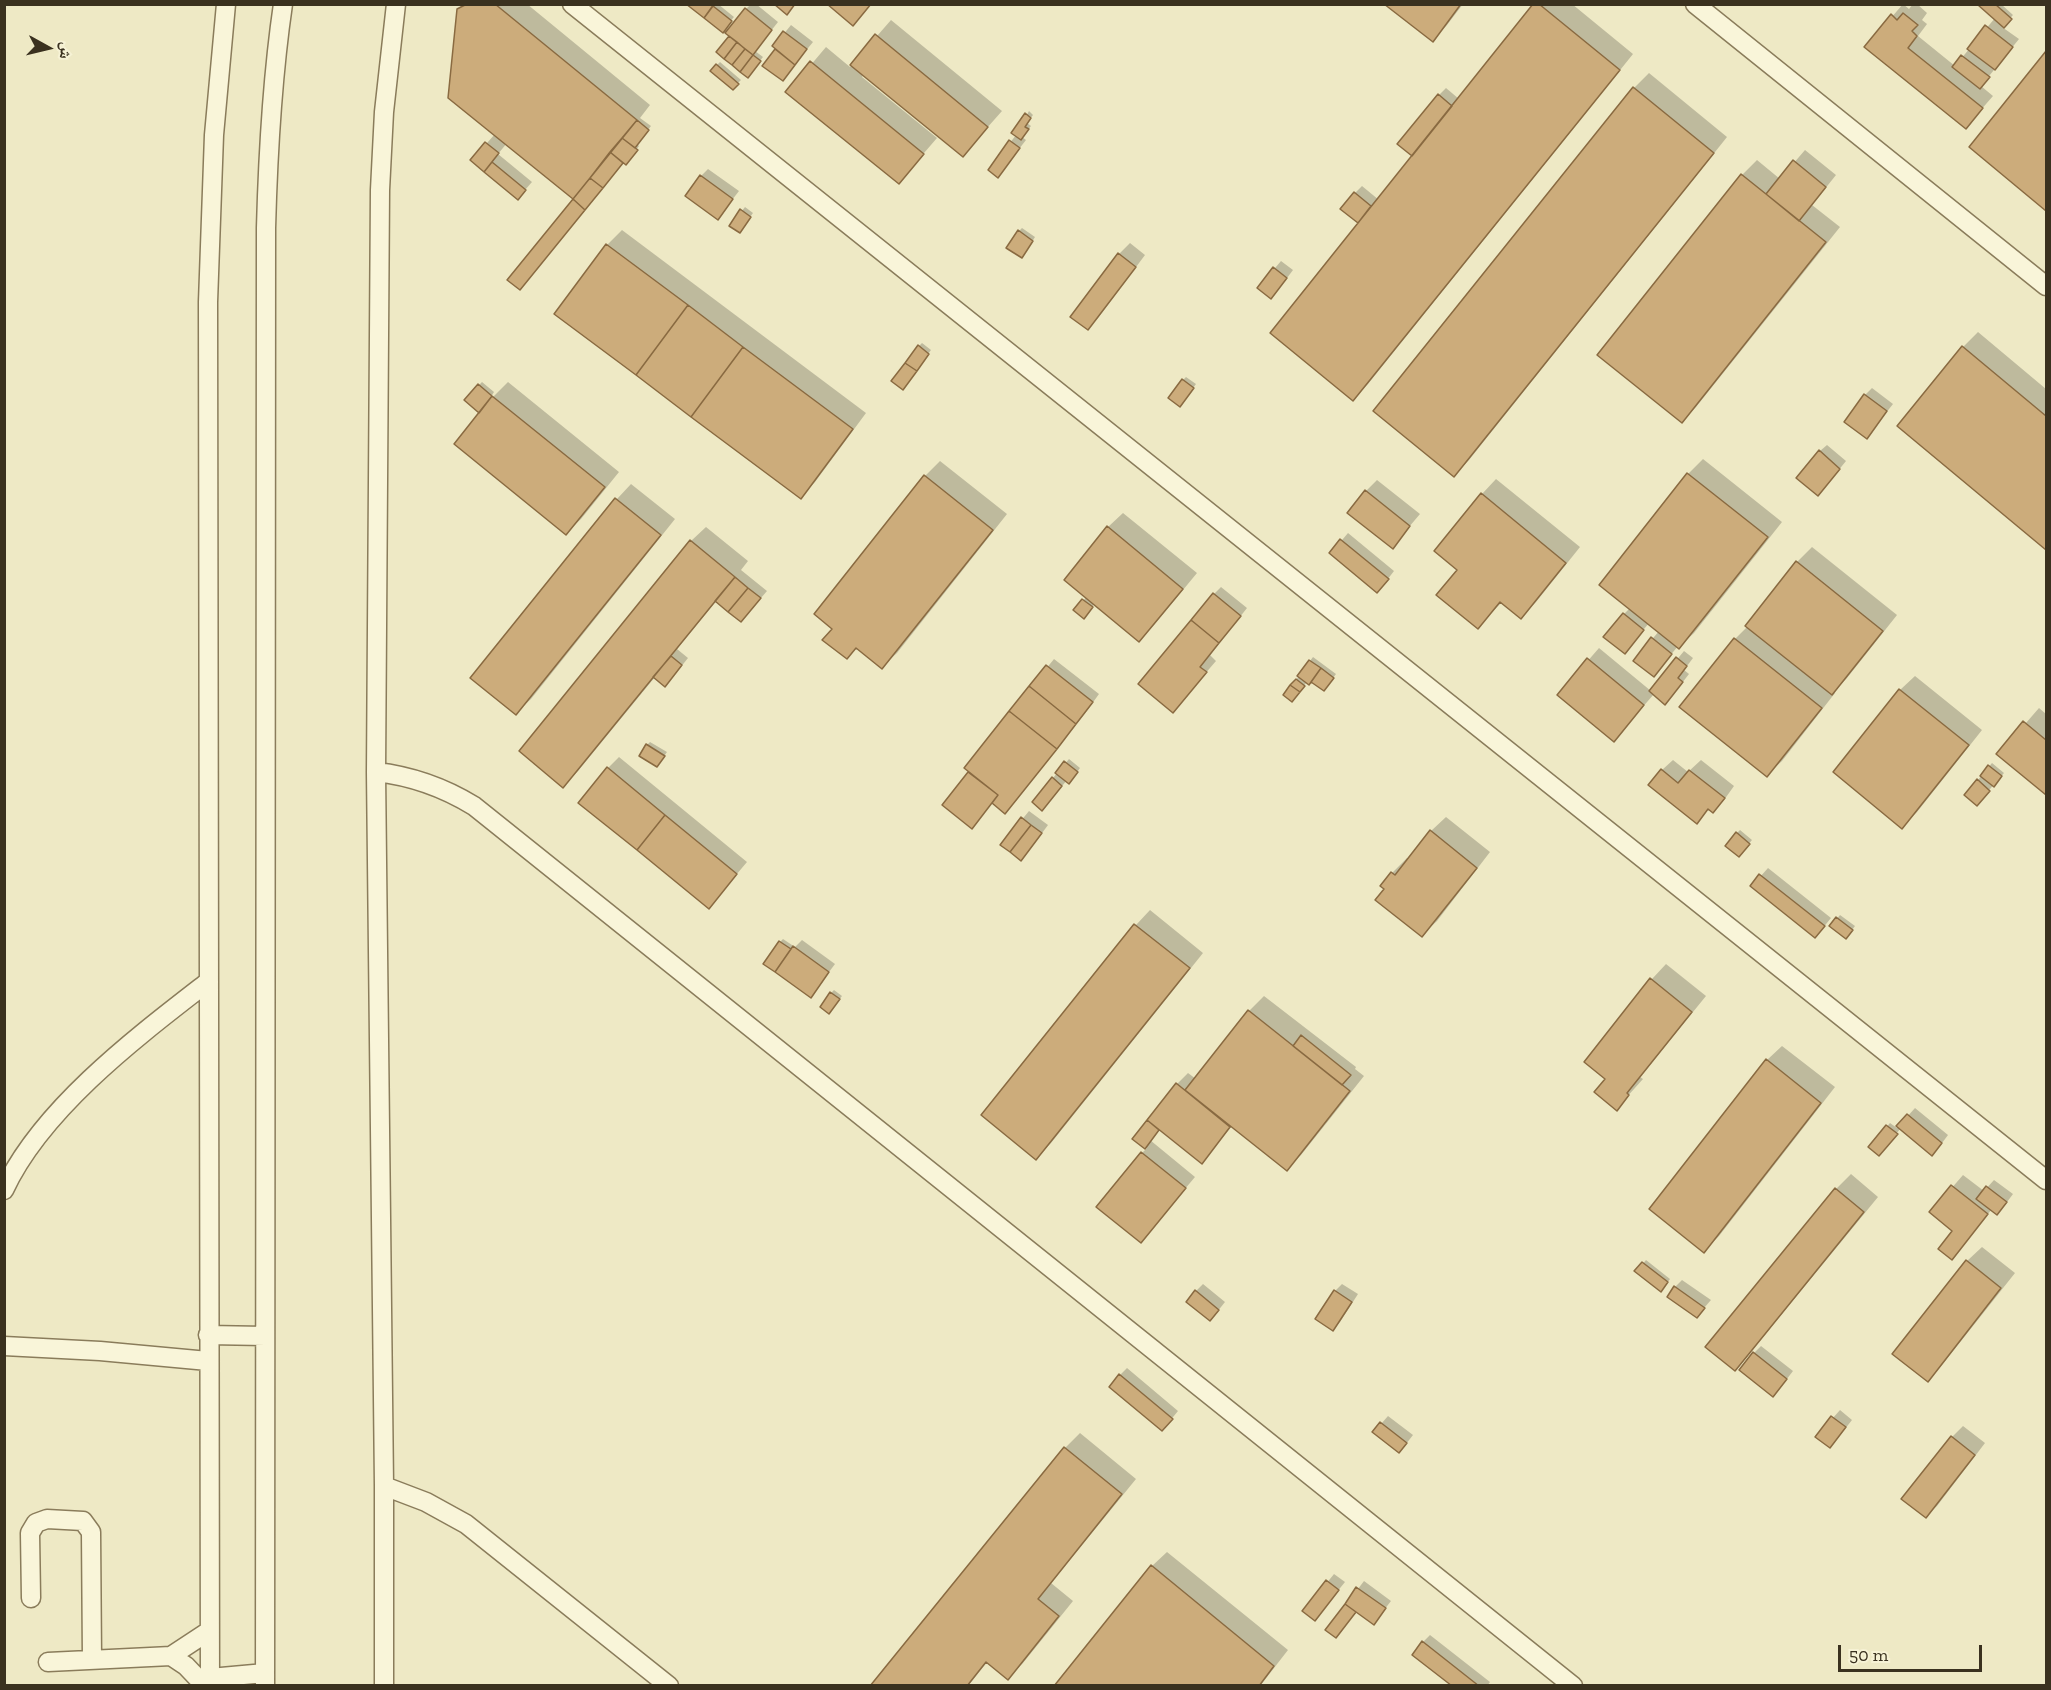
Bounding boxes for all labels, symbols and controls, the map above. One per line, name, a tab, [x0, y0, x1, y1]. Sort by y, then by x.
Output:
north arrow	[18, 18, 78, 78]
text: ش	[56, 41, 77, 60]
scale bar	[1841, 1633, 1985, 1671]
text: 50 m	[1849, 1644, 1888, 1666]

